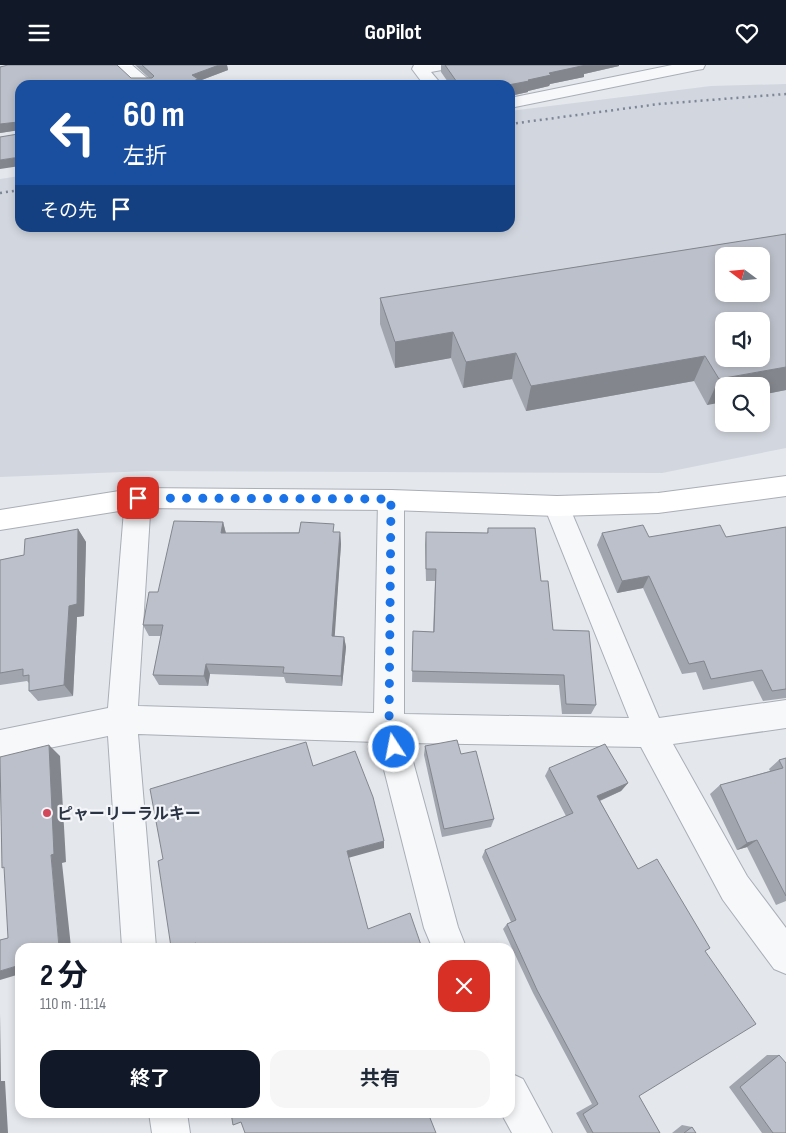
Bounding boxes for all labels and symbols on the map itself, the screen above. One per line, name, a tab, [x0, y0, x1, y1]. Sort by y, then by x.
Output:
north arrow	[715, 247, 770, 303]
pin	[117, 477, 159, 519]
position arrow	[367, 720, 419, 772]
place label: ピャーリーラルキー	[57, 805, 201, 824]
marker: ピャーリーラルキー	[41, 807, 53, 819]

